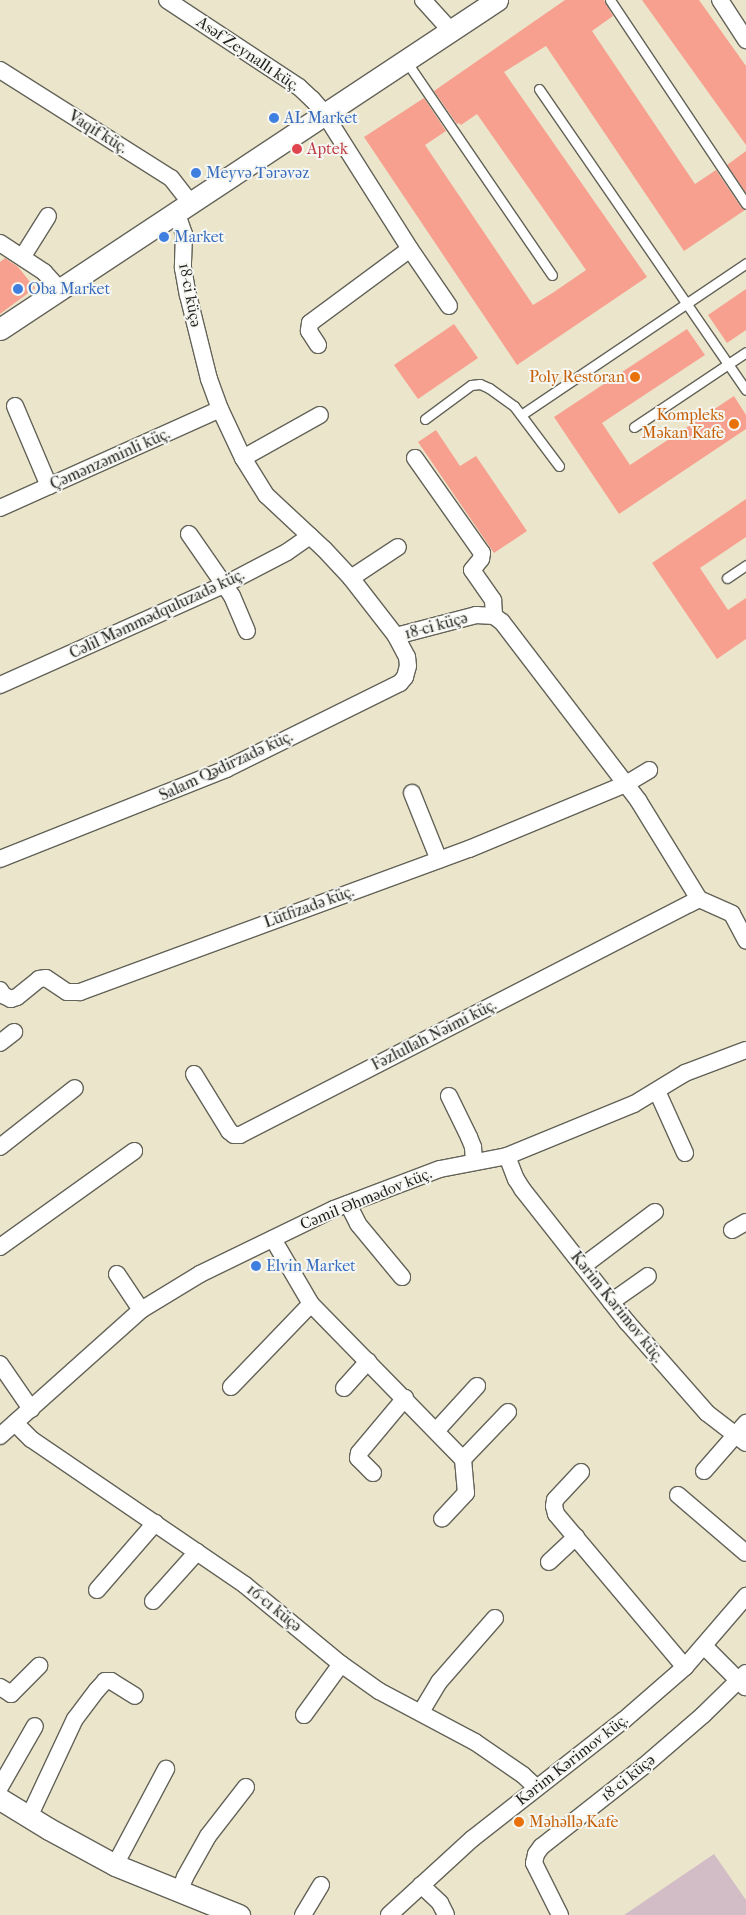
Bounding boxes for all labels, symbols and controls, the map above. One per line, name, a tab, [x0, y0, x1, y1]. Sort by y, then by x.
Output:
street label: Asəf Zeynallı küç.	[193, 12, 303, 96]
street label: Vaqif küç.	[65, 106, 131, 158]
place label: AL Market	[284, 108, 358, 128]
marker: AL Market	[268, 112, 280, 124]
place label: Aptek	[307, 139, 348, 159]
marker: Aptek	[291, 143, 303, 155]
place label: Meyvə Tərəvəz	[206, 163, 309, 183]
marker: Meyvə Tərəvəz	[190, 167, 202, 179]
place label: Market	[174, 227, 224, 247]
marker: Market	[158, 231, 170, 243]
street label: 18-ci küçə	[174, 261, 206, 329]
place label: Oba Market	[28, 279, 110, 299]
marker: Oba Market	[12, 283, 24, 295]
place label: Poly Restoran	[529, 367, 625, 387]
marker: Poly Restoran	[629, 371, 641, 383]
place label: Kompleks Məkan Kafe	[642, 405, 724, 443]
marker: Kompleks Məkan Kafe	[728, 418, 740, 430]
street label: Çəmənzəminli küç.	[47, 424, 173, 494]
street label: Cəlil Məmmədquluzadə küç.	[66, 565, 248, 663]
street label: 18-ci küçə	[402, 608, 470, 644]
street label: Salam Qədirzadə küç.	[156, 727, 296, 805]
street label: Lütfizadə küç.	[261, 882, 357, 932]
street label: Fəzlullah Nəimi küç.	[368, 995, 500, 1075]
street label: Cəmil Əhmədov küç.	[297, 1164, 435, 1234]
street label: Kərim Kərimov küç.	[566, 1248, 668, 1366]
place label: Elvin Market	[266, 1256, 356, 1276]
marker: Elvin Market	[250, 1260, 262, 1272]
street label: 16-cı küçə	[243, 1580, 305, 1636]
street label: Kərim Kərimov küç.	[512, 1710, 632, 1810]
street label: 18-ci küçə	[597, 1750, 659, 1806]
place label: Məhəllə Kafe	[529, 1812, 618, 1832]
marker: Məhəllə Kafe	[513, 1816, 525, 1828]

